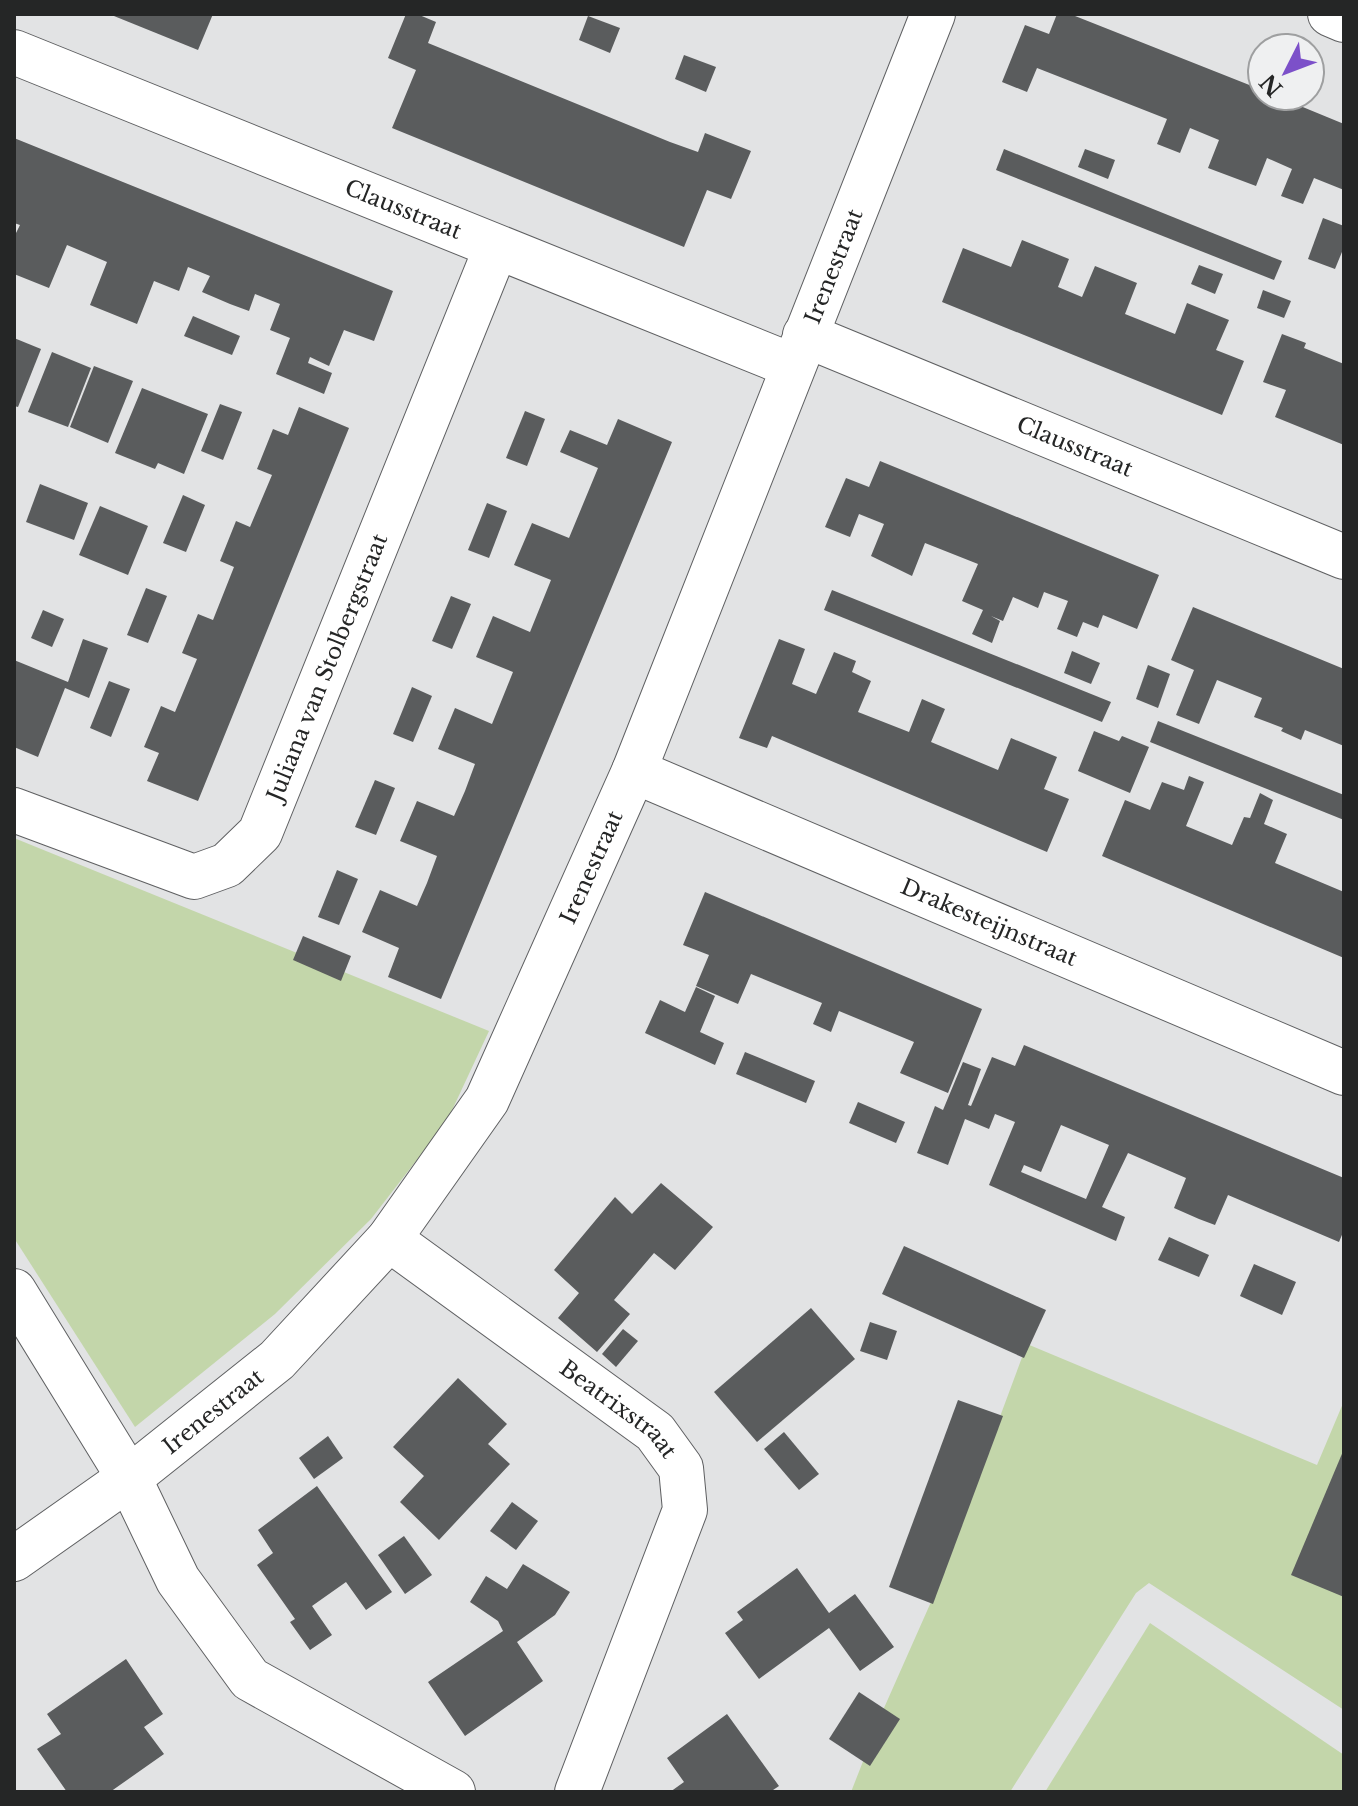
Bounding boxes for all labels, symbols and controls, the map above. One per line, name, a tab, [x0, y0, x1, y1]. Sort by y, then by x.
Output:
north arrow	[1246, 32, 1326, 112]
text: N	[1254, 68, 1288, 102]
street label: Clausstraat	[341, 174, 466, 245]
street label: Irenestraat	[799, 204, 869, 328]
street label: Clausstraat	[1013, 411, 1138, 483]
street label: Juliana van Stolbergstraat	[260, 529, 394, 808]
street label: Irenestraat	[554, 806, 629, 928]
street label: Drakesteijnstraat	[897, 873, 1082, 972]
street label: Beatrixstraat	[554, 1354, 683, 1464]
street label: Irenestraat	[157, 1363, 270, 1460]

